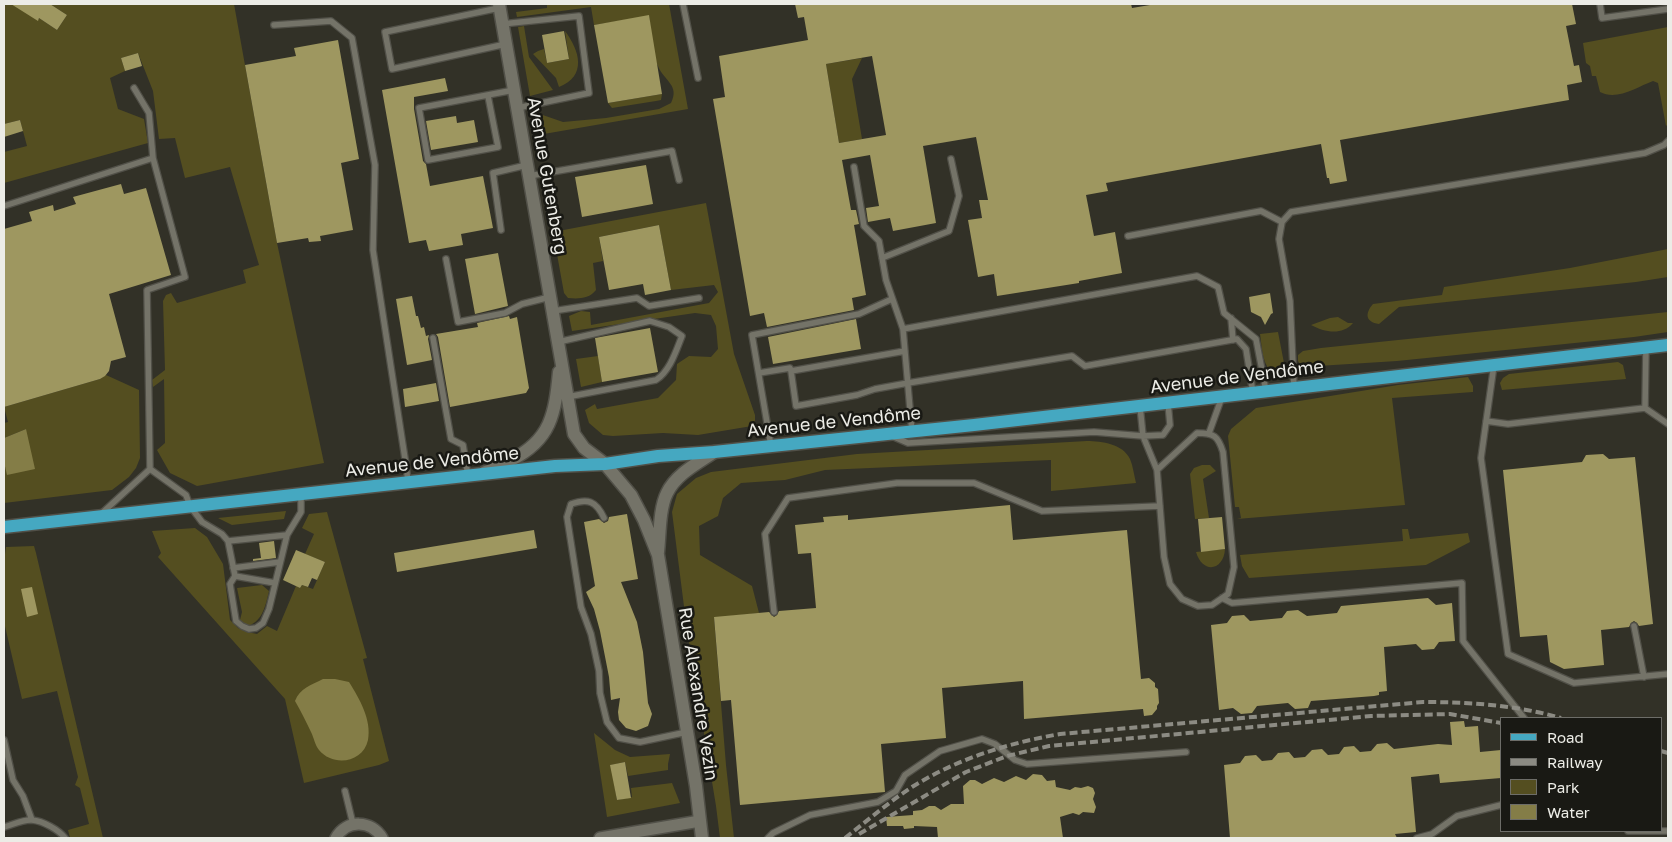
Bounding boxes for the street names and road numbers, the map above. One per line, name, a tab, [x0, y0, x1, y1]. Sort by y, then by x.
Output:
street label: Avenue Gutenberg	[522, 95, 572, 257]
street label: Avenue de Vendôme	[1149, 356, 1325, 398]
street label: Avenue de Vendôme	[746, 402, 922, 442]
street label: Avenue de Vendôme	[344, 442, 520, 482]
street label: Rue Alexandre Vezin	[674, 606, 722, 782]

